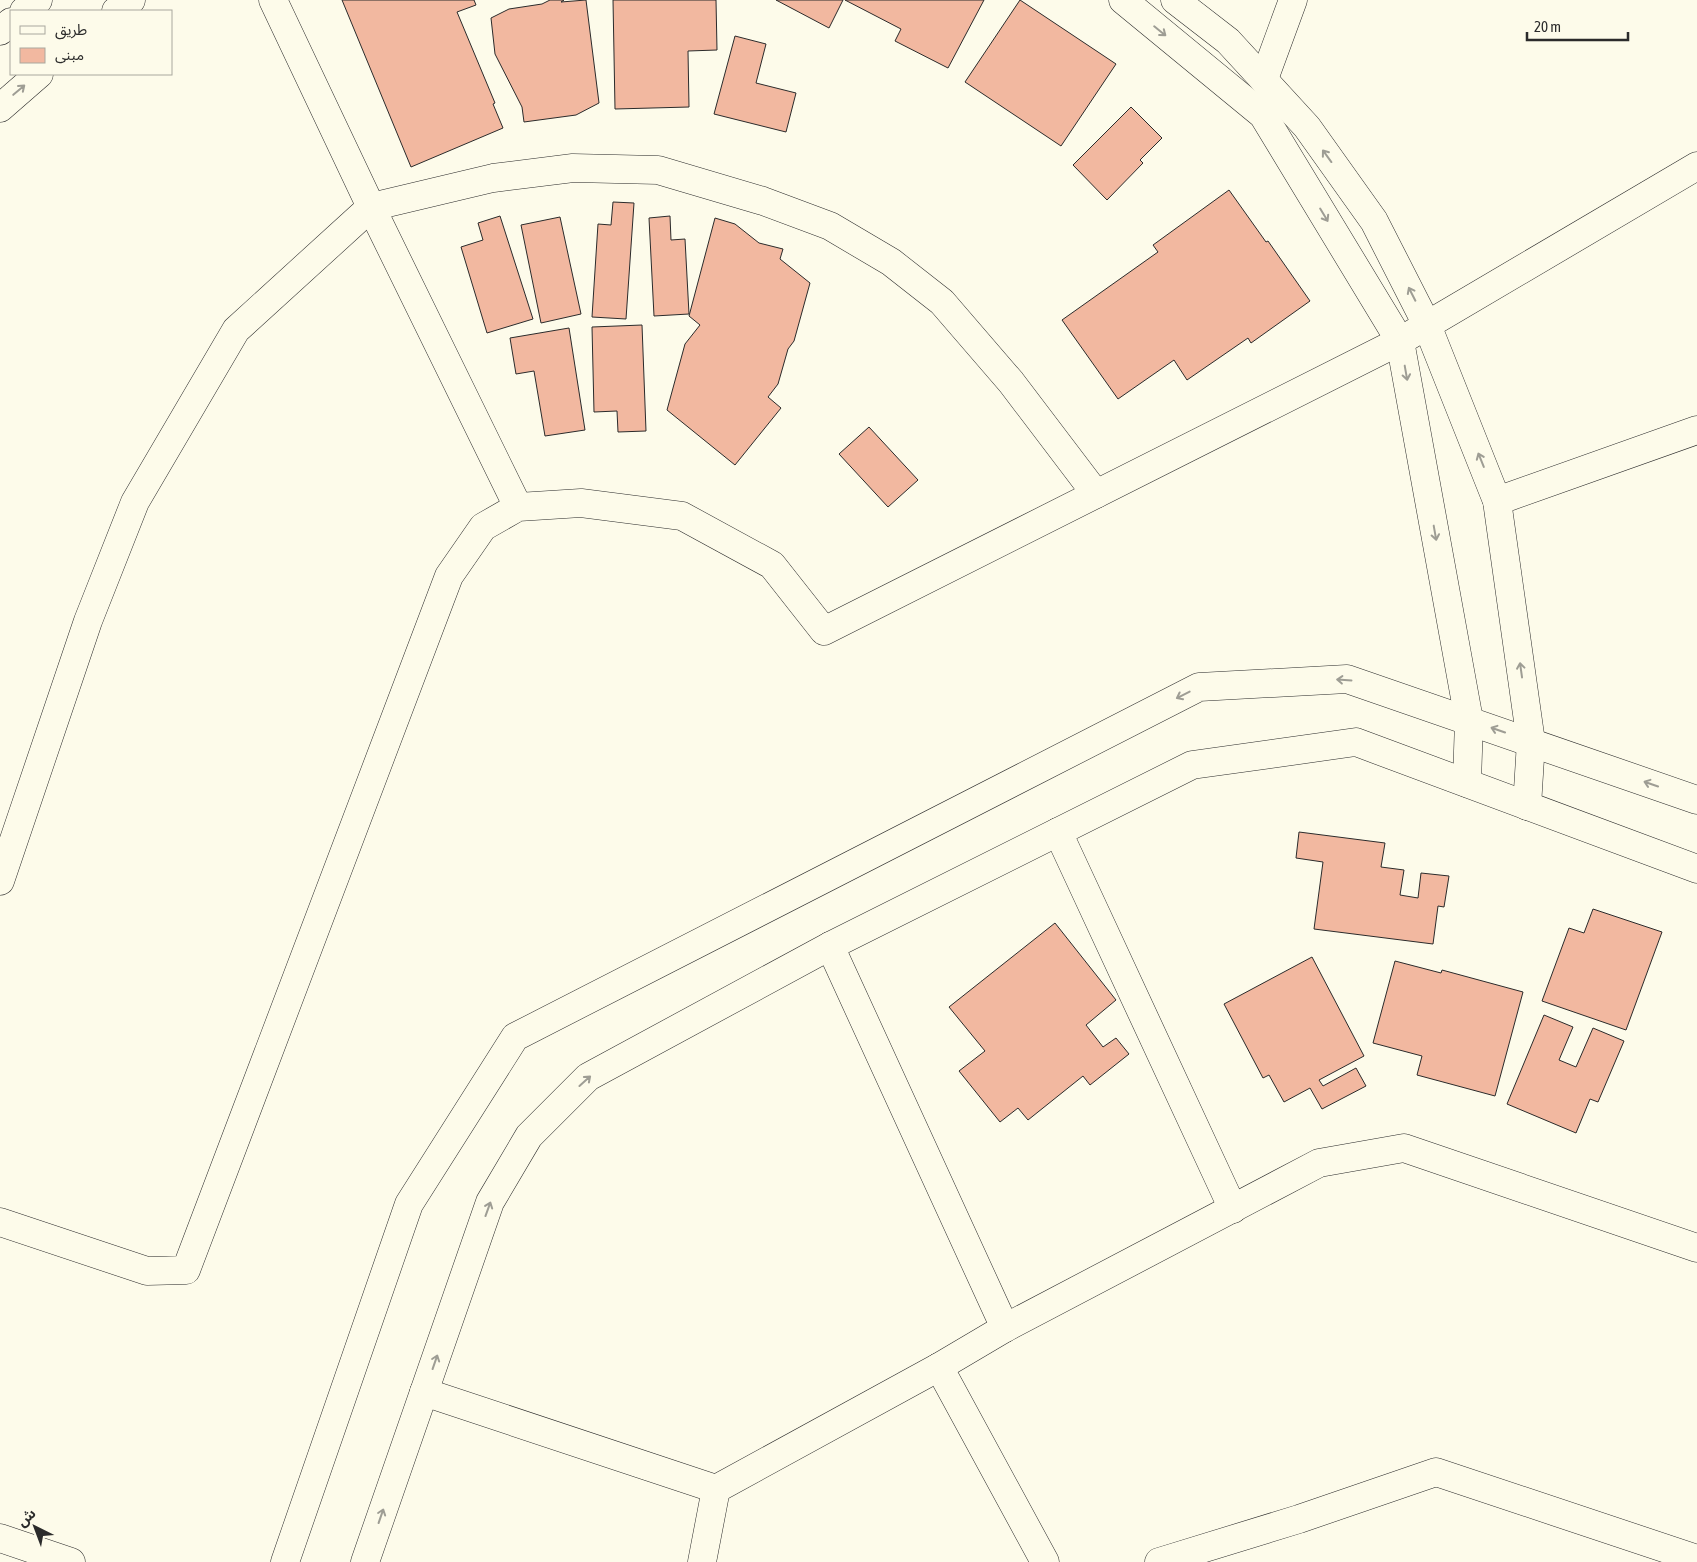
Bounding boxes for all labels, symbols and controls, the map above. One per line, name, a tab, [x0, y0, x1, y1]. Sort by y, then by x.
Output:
legend	[10, 10, 172, 75]
scale bar	[1527, 10, 1628, 42]
text: 20 m	[1534, 18, 1561, 35]
text: طريق	[55, 21, 87, 40]
one-way arrow	[1154, 25, 1167, 36]
text: مبنى	[55, 46, 84, 64]
one-way arrow	[12, 85, 25, 96]
one-way arrow	[1322, 149, 1332, 163]
one-way arrow	[1319, 208, 1329, 222]
one-way arrow	[1407, 287, 1416, 302]
one-way arrow	[1402, 365, 1412, 381]
one-way arrow	[1476, 453, 1485, 468]
one-way arrow	[1431, 525, 1441, 541]
one-way arrow	[1516, 663, 1526, 679]
one-way arrow	[1336, 676, 1352, 685]
one-way arrow	[1176, 690, 1191, 700]
one-way arrow	[1490, 725, 1506, 735]
one-way arrow	[1644, 779, 1659, 788]
one-way arrow	[579, 1075, 592, 1087]
one-way arrow	[484, 1202, 493, 1217]
one-way arrow	[430, 1355, 440, 1371]
north arrow	[10, 1502, 60, 1552]
text: ش	[14, 1505, 39, 1530]
one-way arrow	[377, 1509, 386, 1524]

